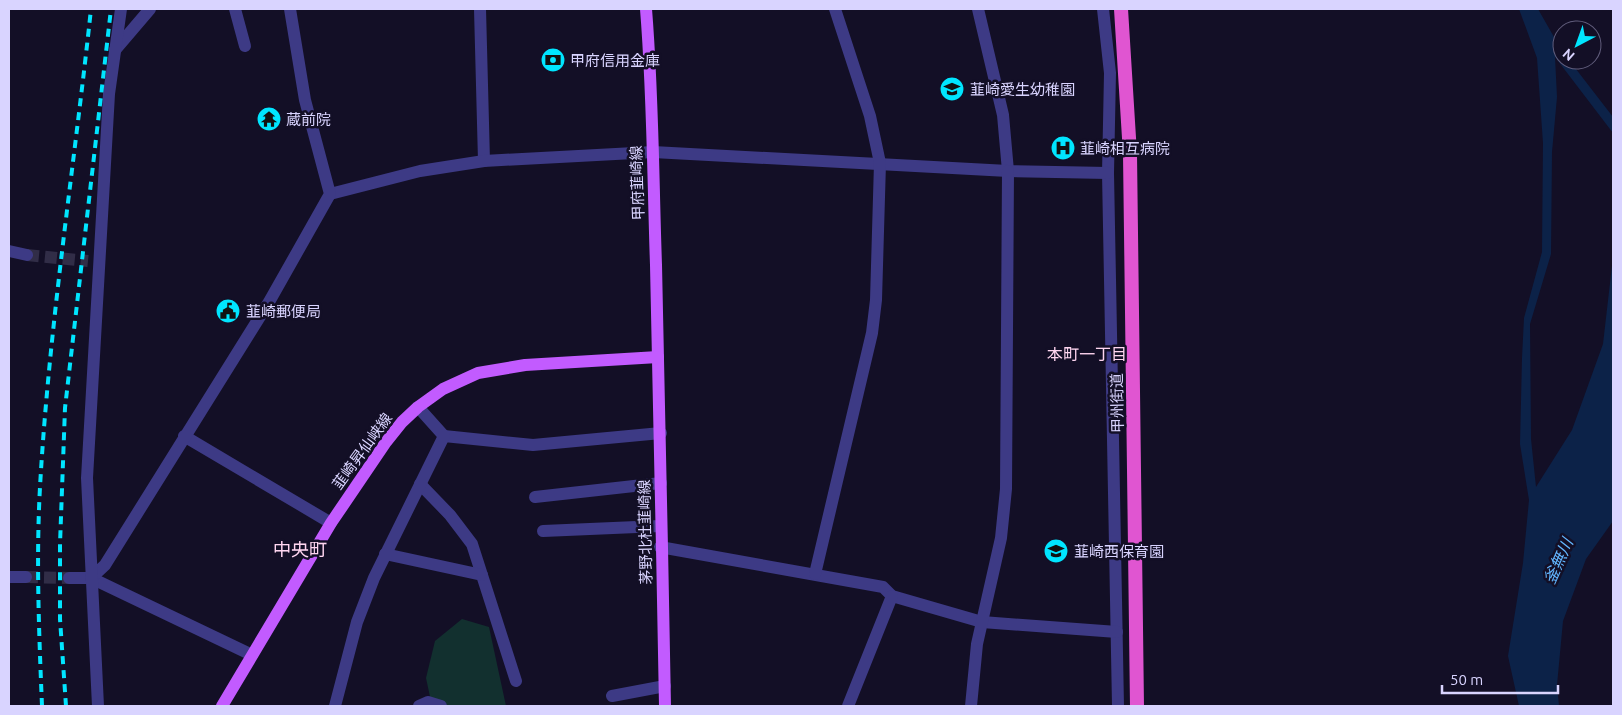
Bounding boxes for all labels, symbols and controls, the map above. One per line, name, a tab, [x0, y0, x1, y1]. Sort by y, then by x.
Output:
north arrow	[1552, 20, 1602, 70]
text: N	[1559, 45, 1578, 64]
bank icon: 甲府信用金庫	[540, 47, 566, 73]
place label: 甲府信用金庫	[570, 52, 660, 69]
school or university icon: 韮崎愛生幼稚園	[939, 76, 965, 102]
place label: 韮崎愛生幼稚園	[970, 81, 1075, 98]
temple icon: 蔵前院	[256, 106, 282, 132]
place label: 蔵前院	[286, 111, 331, 128]
hospital icon: 韮崎相互病院	[1050, 135, 1076, 161]
place label: 韮崎相互病院	[1080, 140, 1170, 157]
street label: 甲府韮崎線	[627, 145, 647, 221]
public building icon: 韮崎郵便局	[215, 298, 241, 324]
place label: 韮崎郵便局	[246, 303, 321, 320]
district label: 本町一丁目	[1047, 345, 1127, 363]
street label: 甲州街道	[1108, 373, 1126, 433]
street label: 韮崎昇仙峡線	[329, 410, 395, 492]
street label: 茅野北杜韮崎線	[636, 479, 654, 585]
water label: 釜無川	[1540, 534, 1577, 587]
school or university icon: 韮崎西保育園	[1043, 538, 1069, 564]
district label: 中央町	[273, 539, 327, 559]
place label: 韮崎西保育園	[1074, 543, 1164, 560]
scale bar	[1442, 662, 1558, 694]
text: 50 m	[1450, 671, 1483, 688]

